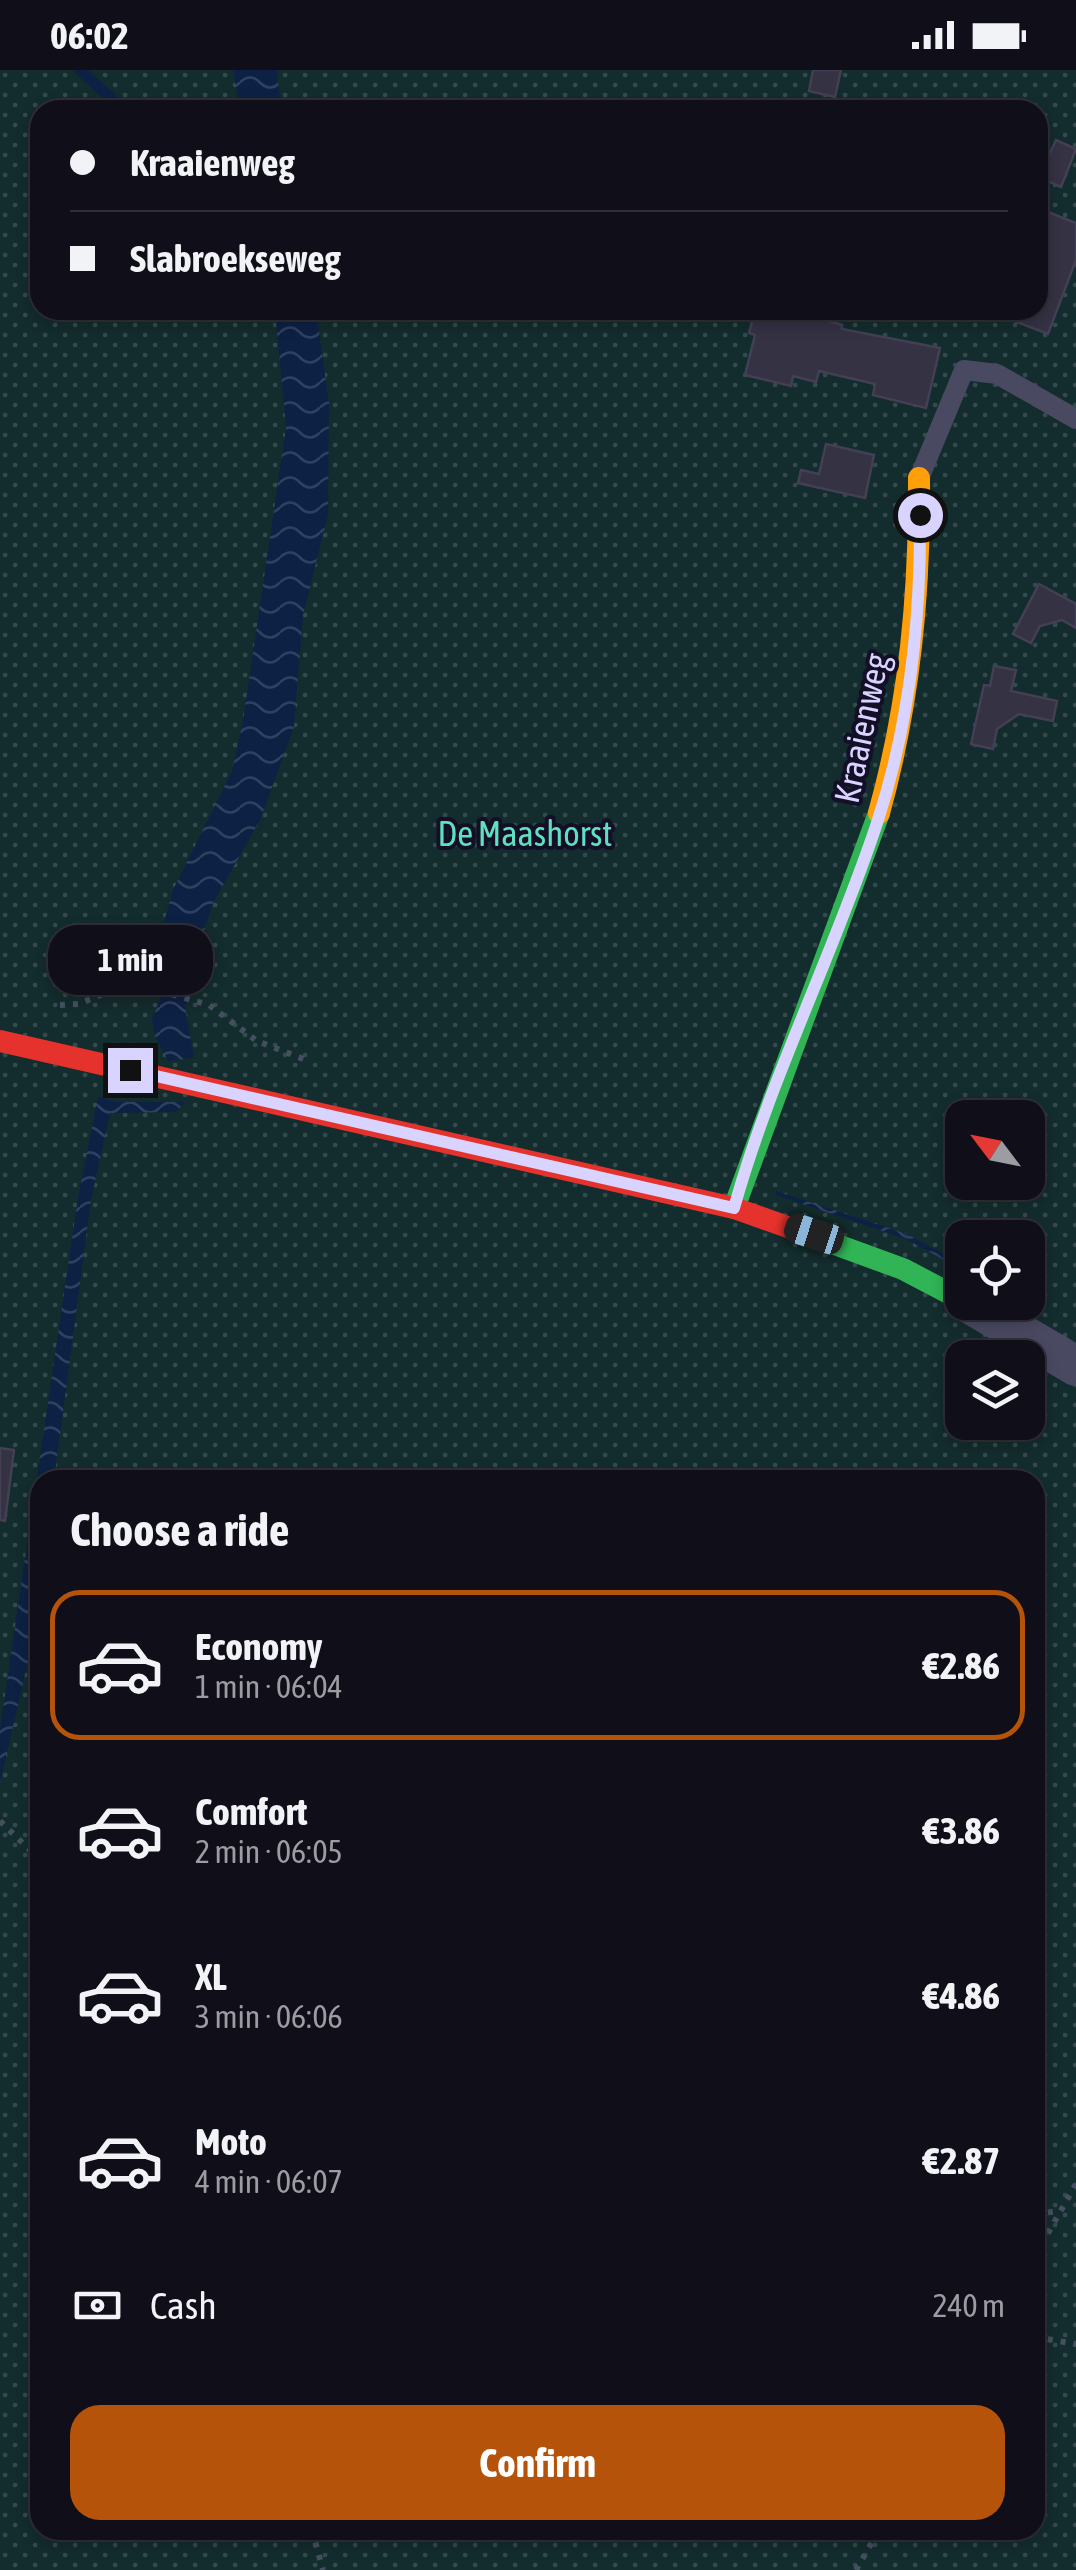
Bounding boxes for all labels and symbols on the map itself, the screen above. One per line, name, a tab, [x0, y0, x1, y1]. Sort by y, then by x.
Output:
route start	[898, 493, 943, 538]
street label: Kraaienweg	[826, 650, 896, 806]
park label: De Maashorst	[438, 813, 612, 853]
callout: 1 min	[48, 925, 212, 995]
route end	[108, 1048, 153, 1093]
north arrow	[945, 1100, 1045, 1200]
car	[781, 1210, 847, 1258]

